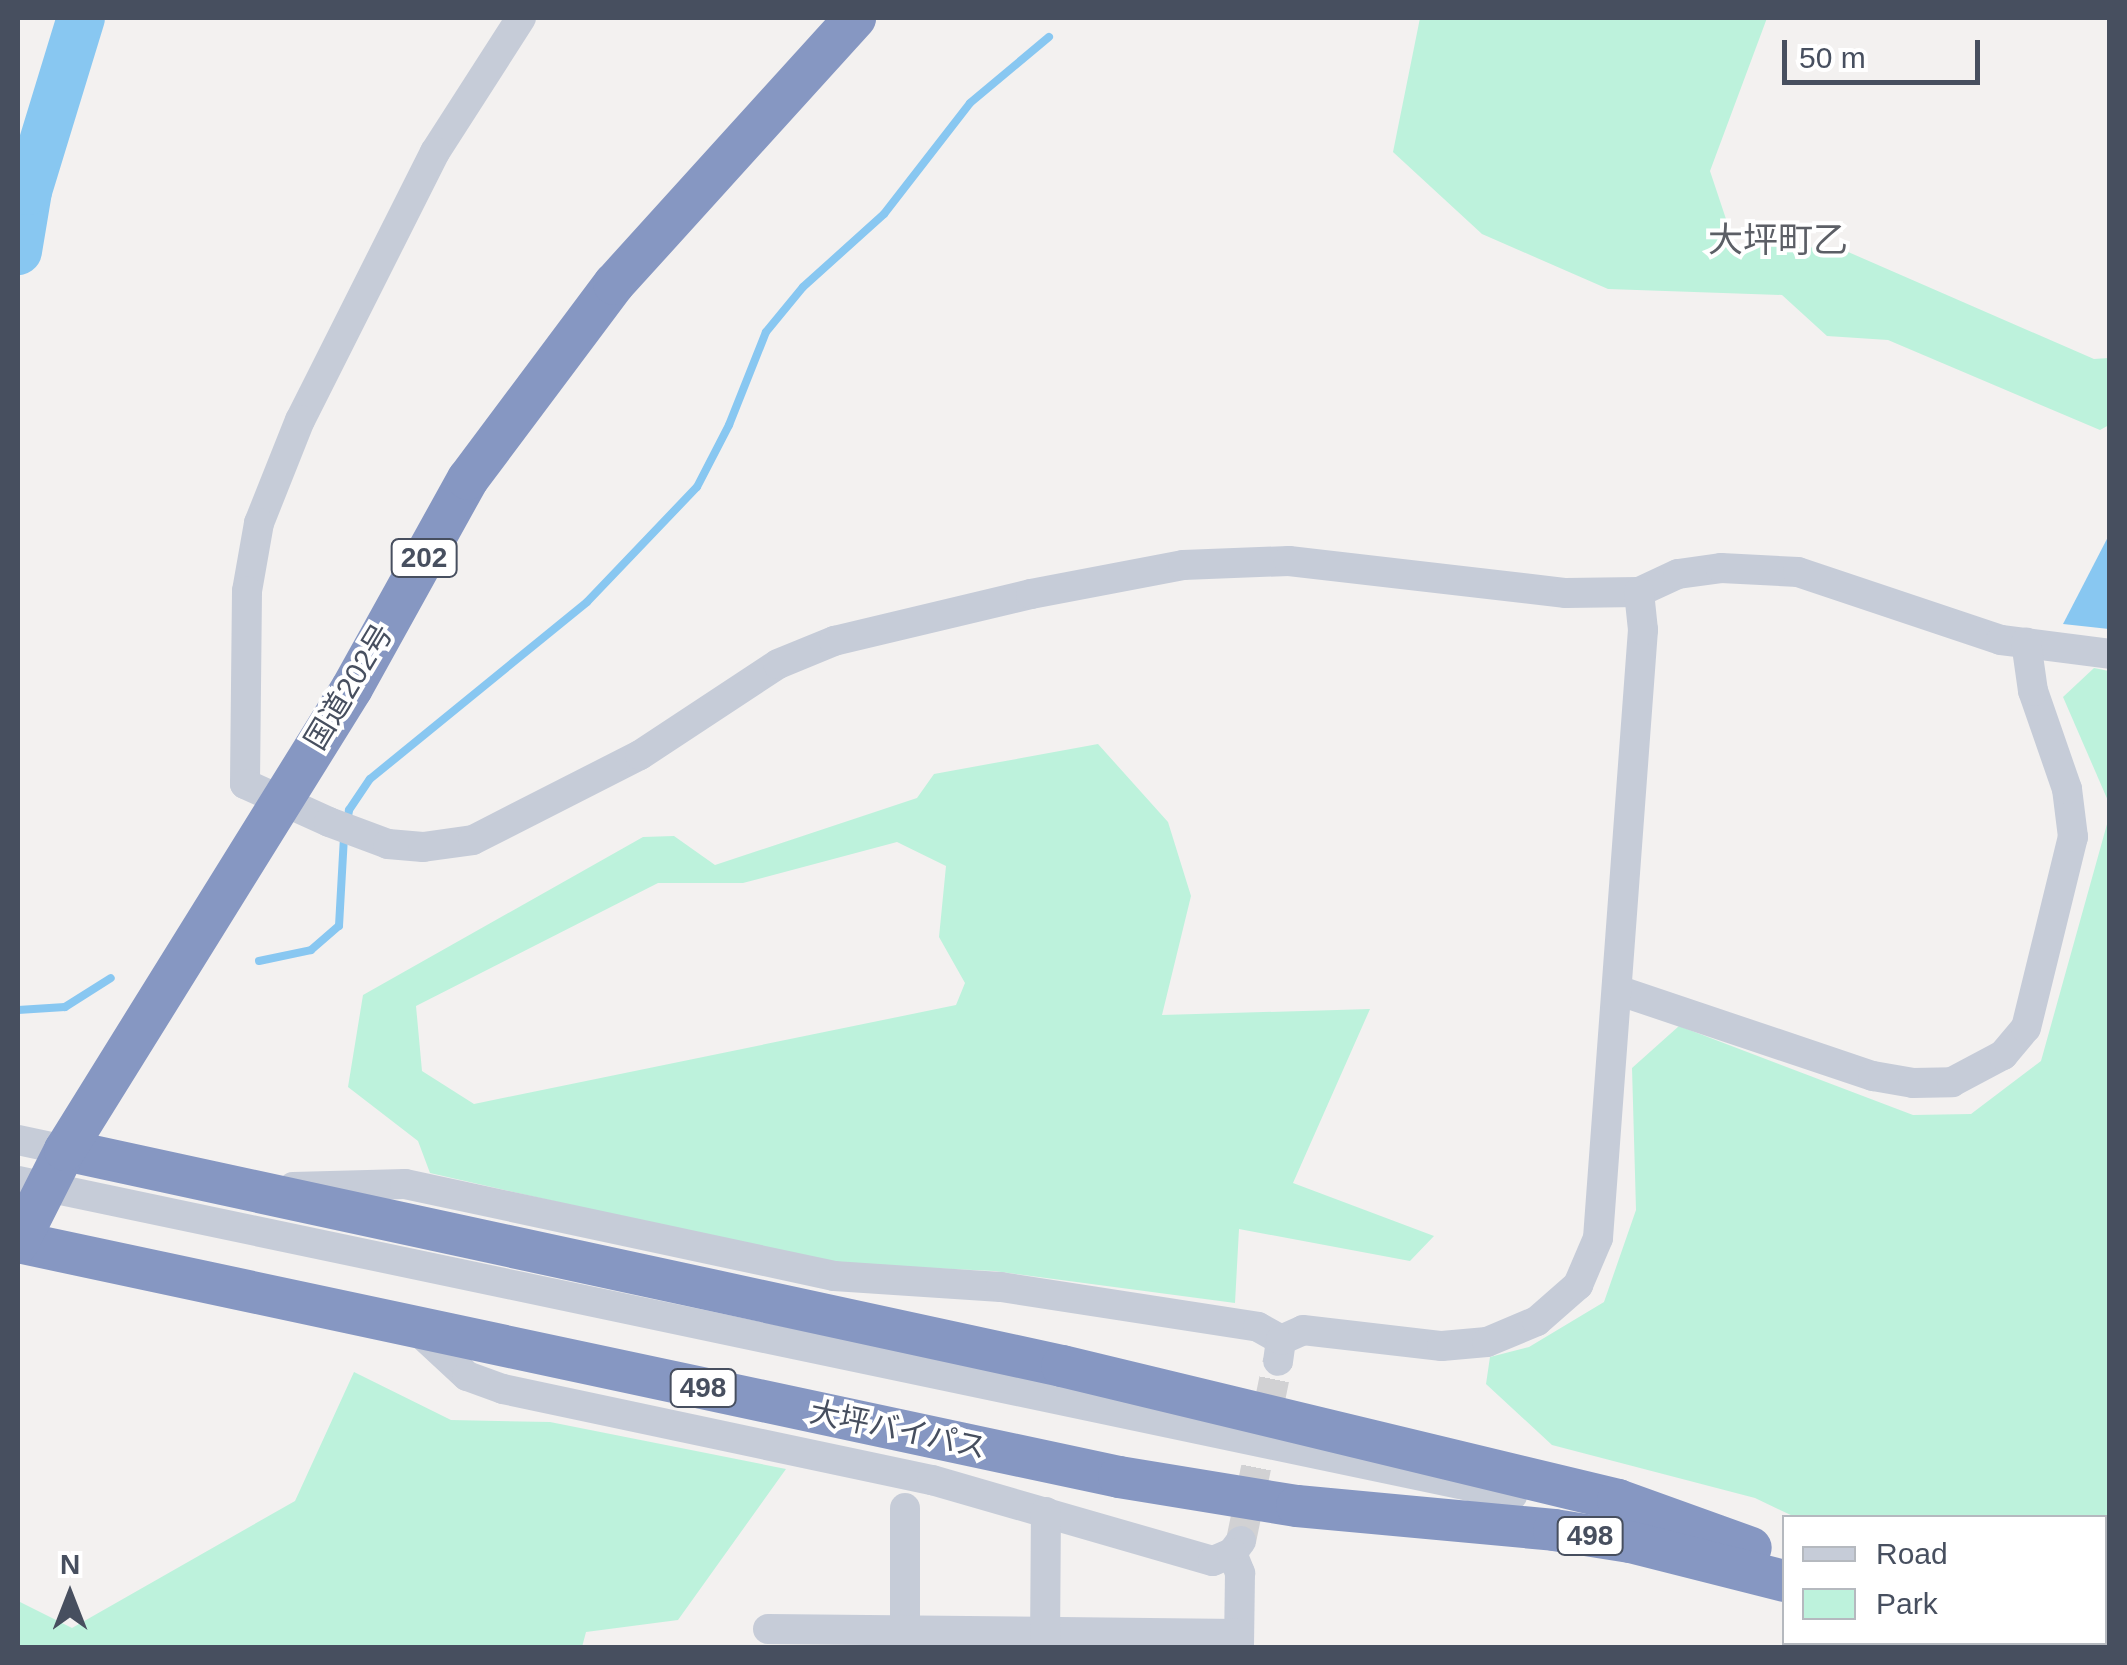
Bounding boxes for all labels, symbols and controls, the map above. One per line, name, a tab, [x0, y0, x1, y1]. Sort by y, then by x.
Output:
scale bar	[1787, 20, 1984, 82]
text: 50 m	[1799, 41, 1866, 74]
district label: 大坪町乙	[1708, 219, 1848, 261]
road number: 202	[389, 535, 459, 581]
street label: 国道202号	[298, 618, 400, 756]
road number: 498	[668, 1365, 738, 1411]
street label: 大坪バイパス	[806, 1394, 990, 1466]
road number: 498	[1555, 1513, 1625, 1559]
legend	[1782, 1515, 2107, 1645]
text: Road	[1876, 1537, 1948, 1570]
north arrow	[20, 1545, 120, 1645]
text: N	[60, 1549, 80, 1580]
text: Park	[1876, 1587, 1938, 1620]

